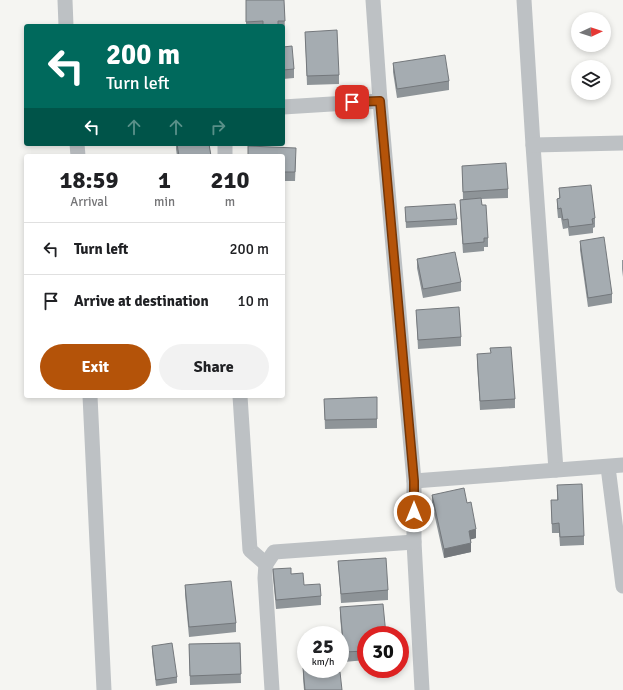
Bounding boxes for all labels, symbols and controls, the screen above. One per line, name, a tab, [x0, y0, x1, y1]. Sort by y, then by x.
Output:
north arrow	[571, 12, 611, 52]
map controls	[571, 12, 611, 100]
text: 200 m	[106, 38, 180, 72]
icon: left	[40, 40, 92, 92]
button: layers	[571, 60, 611, 100]
text: Turn left	[106, 72, 169, 94]
pin	[335, 85, 369, 119]
icon: arrive	[341, 91, 363, 113]
icon: left	[81, 116, 103, 138]
icon: ahead	[123, 116, 145, 138]
icon: ahead	[165, 116, 187, 138]
icon: right	[207, 116, 229, 138]
text: 18:59	[60, 165, 118, 195]
text: 1	[158, 165, 171, 195]
text: 210	[211, 165, 249, 195]
text: Arrival	[70, 194, 108, 210]
text: min	[154, 194, 175, 210]
text: m	[225, 194, 235, 210]
icon: left	[40, 238, 62, 260]
text: Turn left	[74, 240, 128, 258]
text: 200 m	[229, 240, 269, 258]
icon: arrive	[40, 290, 62, 312]
text: Arrive at destination	[74, 292, 209, 310]
text: 10 m	[238, 292, 269, 310]
button: Exit	[40, 344, 151, 390]
button: Share	[159, 344, 269, 390]
position arrow	[393, 491, 435, 533]
speed limit sign: 30	[357, 626, 409, 678]
text: 25	[312, 634, 334, 659]
text: km/h	[312, 656, 334, 668]

